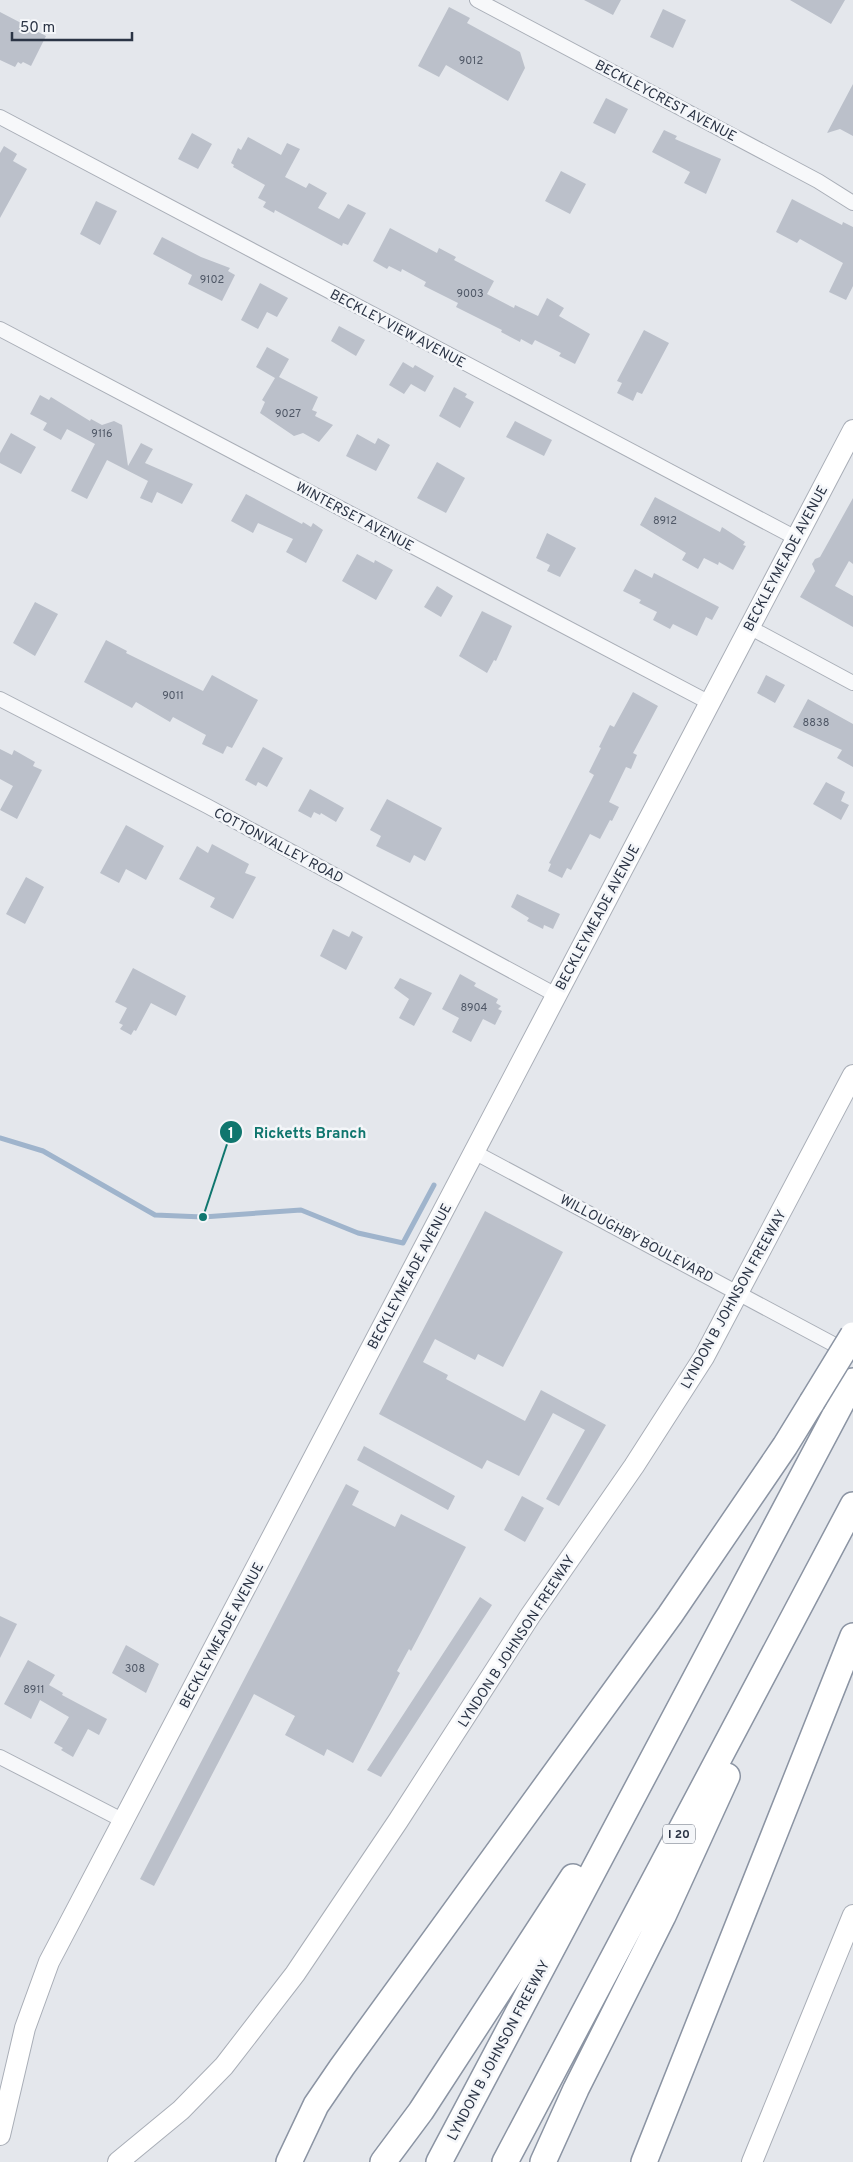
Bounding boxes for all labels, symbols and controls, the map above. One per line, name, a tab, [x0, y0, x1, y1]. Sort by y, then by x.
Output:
scale bar	[12, 10, 132, 42]
text: 50 m	[20, 19, 55, 38]
house number: 9012	[459, 54, 483, 68]
street label: BECKLEYCREST AVENUE	[592, 57, 739, 146]
house number: 9102	[200, 273, 224, 287]
street label: BECKLEY VIEW AVENUE	[327, 286, 468, 372]
house number: 9003	[456, 287, 484, 301]
house number: 9027	[275, 407, 301, 421]
house number: 9116	[91, 427, 113, 441]
street label: WINTERSET AVENUE	[292, 479, 416, 556]
street label: BECKLEYMEADE AVENUE	[741, 483, 832, 635]
house number: 8912	[653, 514, 677, 528]
house number: 9011	[162, 689, 184, 703]
house number: 8838	[803, 716, 829, 730]
street label: COTTONVALLEY ROAD	[210, 805, 346, 888]
street label: BECKLEYMEADE AVENUE	[553, 842, 644, 994]
house number: 8904	[461, 1001, 488, 1015]
callout: Ricketts Branch	[219, 1117, 376, 1147]
text: 1	[228, 1125, 234, 1144]
text: Ricketts Branch	[254, 1125, 366, 1144]
street label: WILLOUGHBY BOULEVARD	[557, 1192, 716, 1287]
street label: BECKLEYMEADE AVENUE	[365, 1201, 456, 1353]
street label: LYNDON B JOHNSON FREEWAY	[678, 1207, 791, 1392]
street label: LYNDON B JOHNSON FREEWAY	[455, 1553, 579, 1731]
street label: BECKLEYMEADE AVENUE	[177, 1560, 268, 1712]
house number: 308	[125, 1662, 145, 1676]
house number: 8911	[23, 1683, 45, 1697]
road number: I 20	[663, 1825, 695, 1844]
street label: LYNDON B JOHNSON FREEWAY	[444, 1958, 554, 2144]

